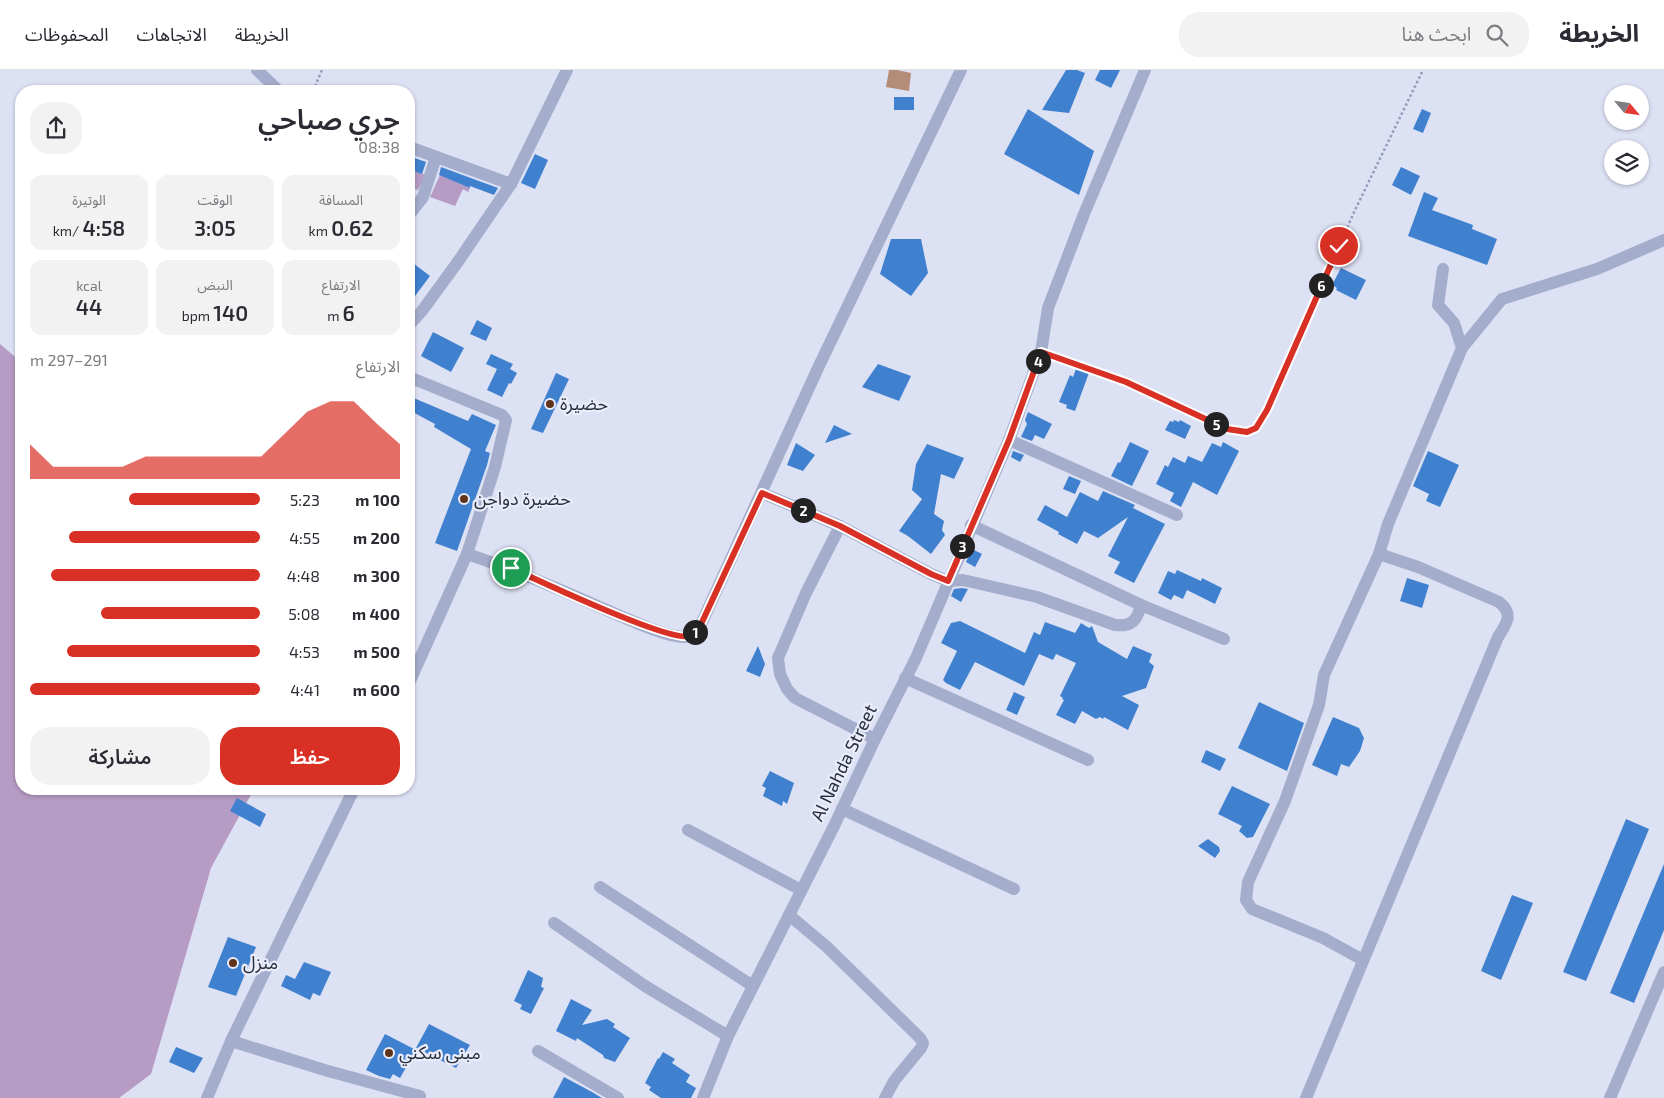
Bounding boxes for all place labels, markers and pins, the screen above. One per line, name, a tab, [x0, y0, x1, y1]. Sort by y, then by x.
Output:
pin	[1318, 225, 1360, 267]
pin: 6	[1308, 272, 1334, 298]
pin: 4	[1026, 348, 1050, 374]
place label: حضيرة	[560, 392, 608, 415]
marker: حضيرة	[544, 398, 556, 410]
pin: 5	[1204, 412, 1228, 436]
place label: حضيرة دواجن	[474, 487, 571, 510]
marker: حضيرة دواجن	[458, 493, 470, 505]
pin: 2	[790, 498, 816, 522]
pin: 3	[950, 534, 974, 558]
pin	[490, 547, 532, 589]
pin: 1	[682, 620, 708, 644]
place label: منزل	[243, 951, 278, 974]
marker: منزل	[227, 957, 239, 969]
place label: مبنى سكني	[399, 1041, 481, 1066]
marker: مبنى سكني	[383, 1047, 395, 1059]

